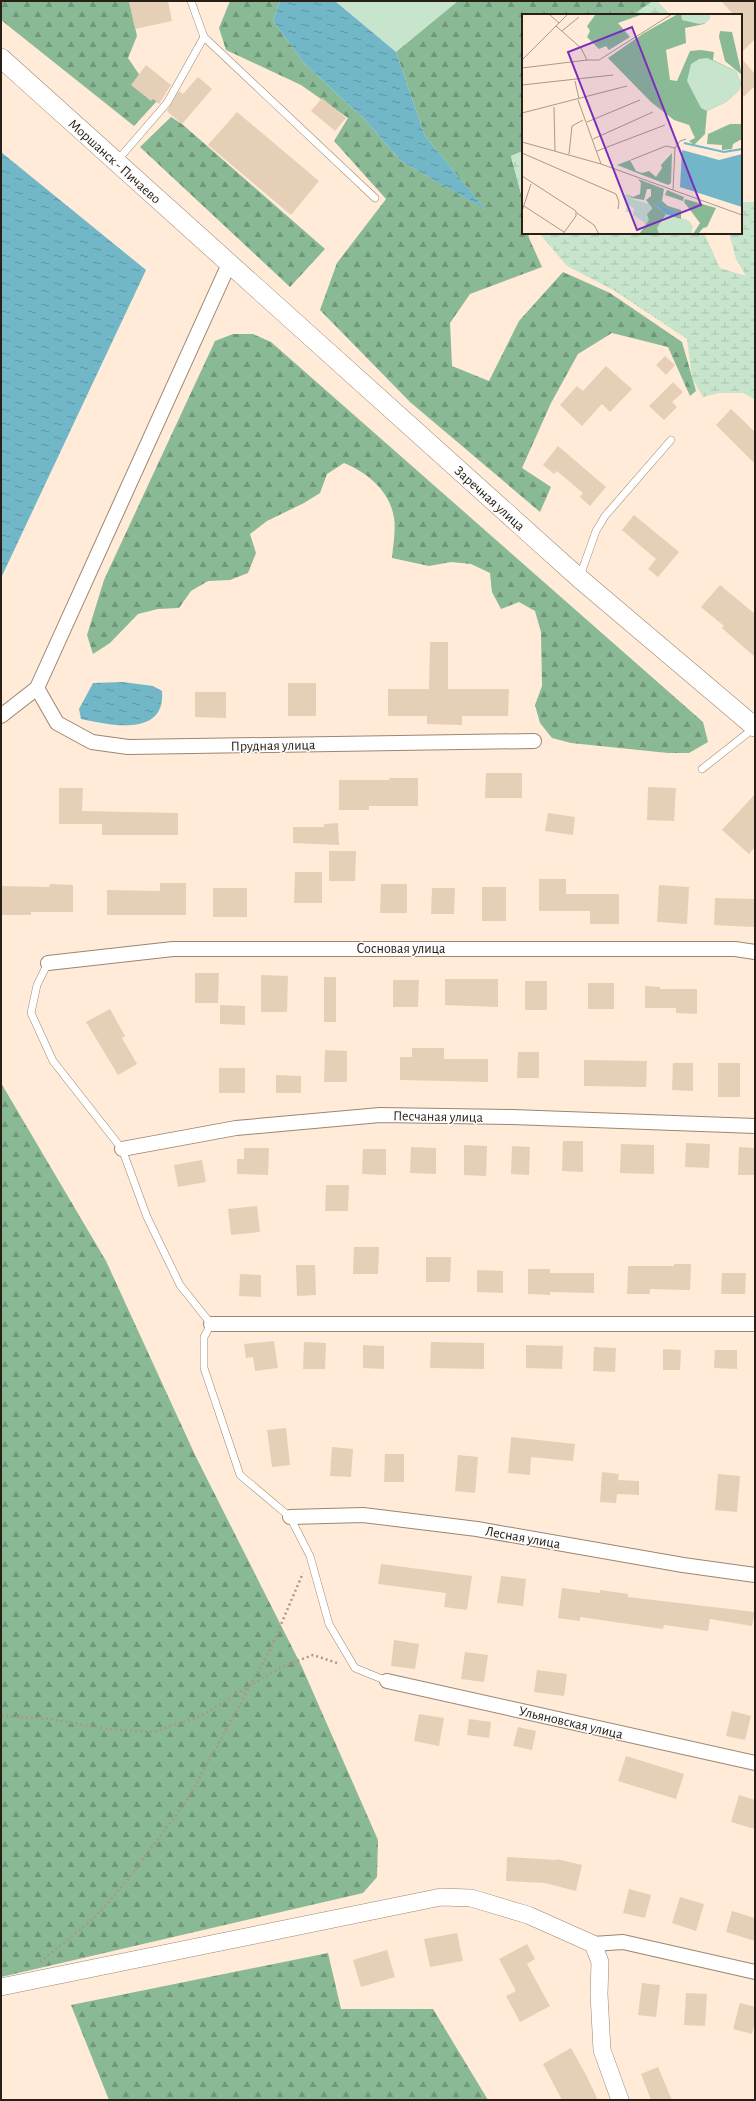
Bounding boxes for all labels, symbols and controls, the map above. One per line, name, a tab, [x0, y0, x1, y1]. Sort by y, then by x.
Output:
inset map	[522, 14, 742, 234]
street label: Моршанск - Пичаево	[66, 117, 163, 207]
street label: Заречная улица	[451, 464, 528, 534]
street label: Прудная улица	[231, 738, 316, 754]
street label: Сосновая улица	[357, 942, 446, 956]
street label: Песчаная улица	[393, 1109, 484, 1125]
street label: Лесная улица	[484, 1524, 562, 1552]
street label: Ульяновская улица	[517, 1704, 625, 1742]

